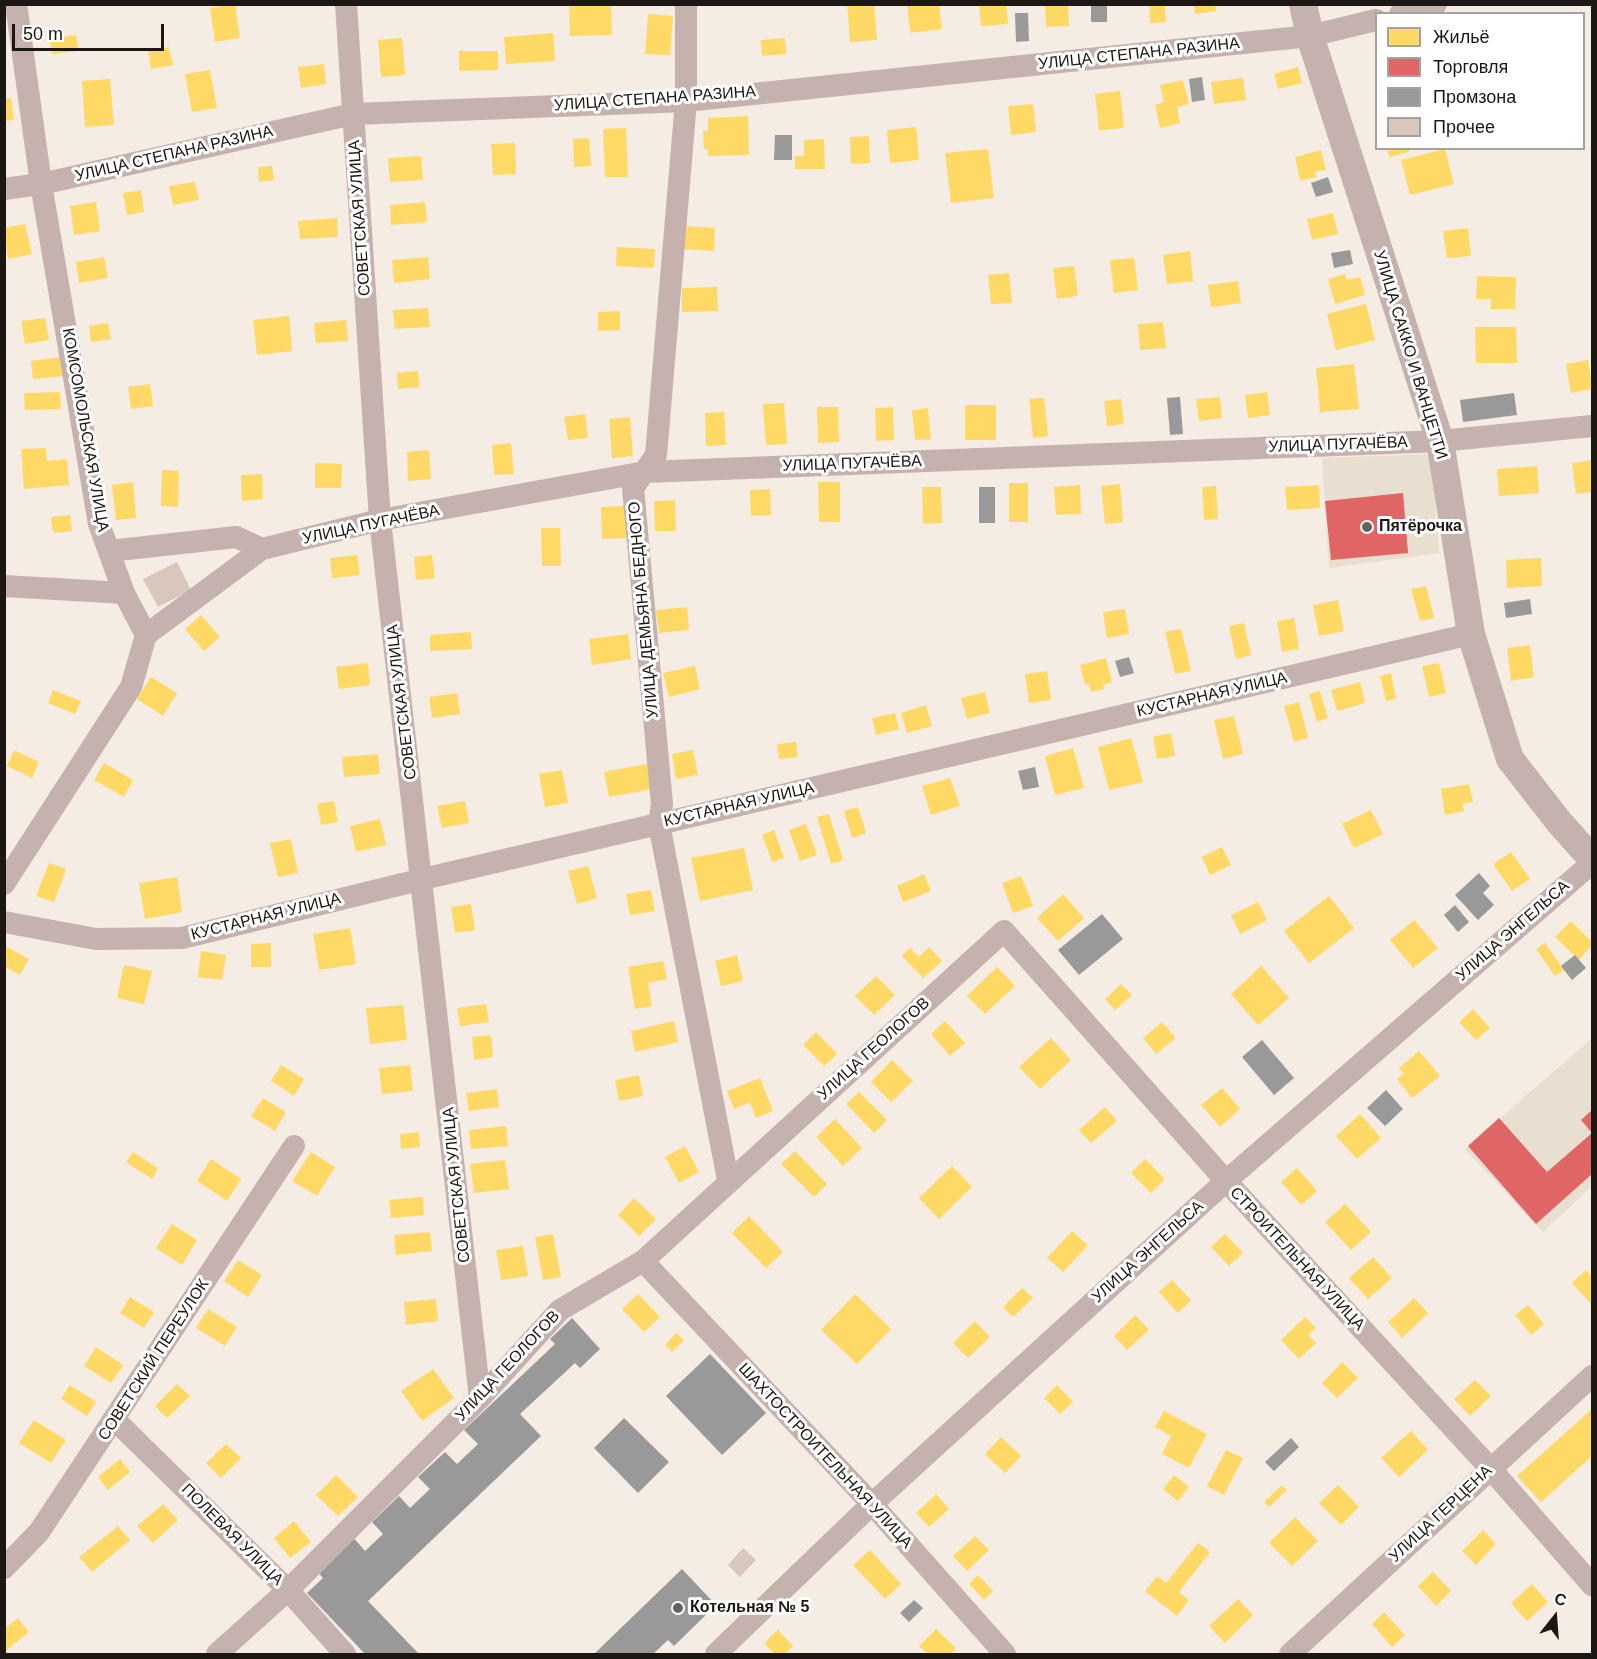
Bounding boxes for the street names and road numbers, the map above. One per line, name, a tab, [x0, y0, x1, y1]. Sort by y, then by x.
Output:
street label: УЛИЦА СТЕПАНА РАЗИНА	[1037, 34, 1241, 74]
street label: УЛИЦА СТЕПАНА РАЗИНА	[553, 82, 757, 116]
street label: УЛИЦА СТЕПАНА РАЗИНА	[73, 122, 275, 186]
street label: СОВЕТСКАЯ УЛИЦА	[345, 139, 375, 297]
street label: УЛИЦА САККО И ВАНЦЕТТИ	[1369, 248, 1451, 462]
street label: КОМСОМОЛЬСКАЯ УЛИЦА	[58, 327, 112, 533]
street label: УЛИЦА ПУГАЧЁВА	[1268, 433, 1408, 457]
street label: УЛИЦА ПУГАЧЁВА	[782, 452, 922, 476]
street label: УЛИЦА ПУГАЧЁВА	[301, 501, 441, 549]
street label: УЛИЦА ДЕМЬЯНА БЕДНОГО	[625, 501, 663, 719]
street label: СОВЕТСКАЯ УЛИЦА	[383, 623, 421, 781]
street label: КУСТАРНАЯ УЛИЦА	[1135, 668, 1289, 722]
street label: КУСТАРНАЯ УЛИЦА	[662, 778, 816, 832]
street label: УЛИЦА ЭНГЕЛЬСА	[1453, 877, 1573, 985]
street label: КУСТАРНАЯ УЛИЦА	[189, 889, 343, 945]
street label: УЛИЦА ГЕОЛОГОВ	[814, 994, 934, 1104]
street label: СОВЕТСКАЯ УЛИЦА	[439, 1106, 475, 1264]
street label: СТРОИТЕЛЬНАЯ УЛИЦА	[1226, 1183, 1368, 1335]
street label: УЛИЦА ЭНГЕЛЬСА	[1088, 1197, 1208, 1307]
street label: СОВЕТСКИЙ ПЕРЕУЛОК	[95, 1276, 213, 1444]
street label: УЛИЦА ГЕОЛОГОВ	[452, 1307, 564, 1425]
street label: ШАХТОСТРОИТЕЛЬНАЯ УЛИЦА	[734, 1359, 916, 1553]
street label: УЛИЦА ГЕРЦЕНА	[1386, 1462, 1496, 1566]
street label: ПОЛЕВАЯ УЛИЦА	[177, 1480, 287, 1590]

